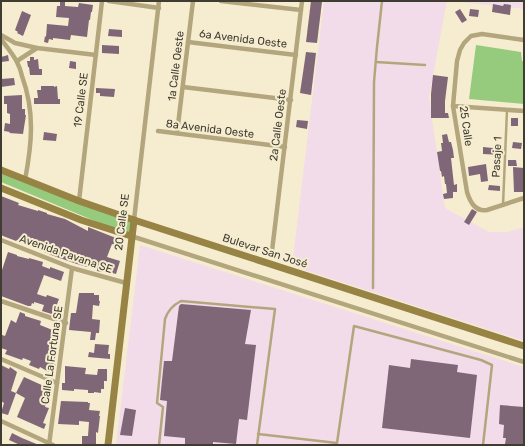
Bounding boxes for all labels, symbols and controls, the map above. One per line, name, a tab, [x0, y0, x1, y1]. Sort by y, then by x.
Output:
street label: 6a Avenida Oeste	[198, 27, 288, 51]
street label: 1a Calle Oeste	[165, 30, 187, 102]
street label: 19 Calle SE	[71, 72, 91, 128]
street label: 2a Calle Oeste	[267, 88, 289, 162]
street label: 25 Calle	[457, 105, 475, 147]
street label: 8a Avenida Oeste	[165, 117, 255, 141]
street label: Pasaje 1	[489, 136, 505, 178]
street label: 20 Calle SE	[112, 192, 132, 251]
street label: Bulevar San José	[221, 231, 309, 271]
street label: Avenida Pavana SE	[18, 232, 115, 276]
street label: Calle La Fortuna SE	[39, 305, 65, 405]

